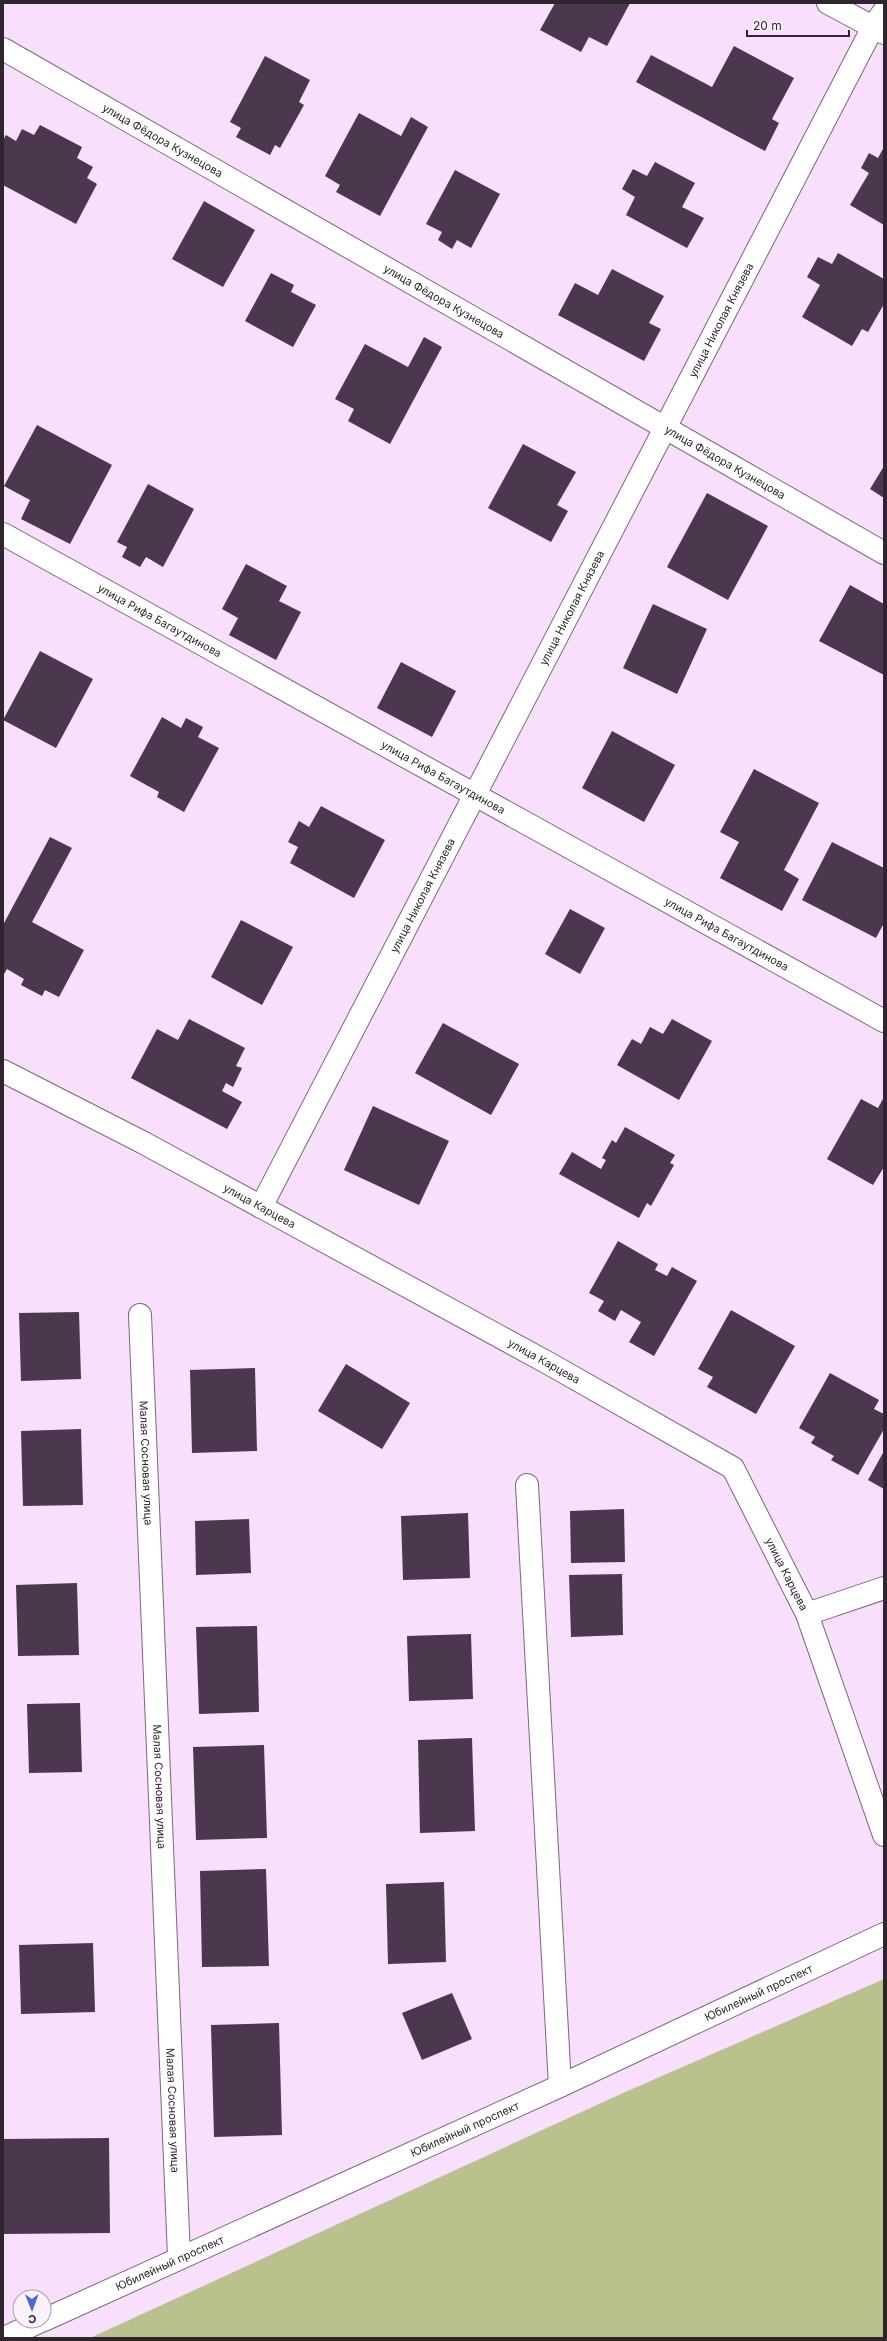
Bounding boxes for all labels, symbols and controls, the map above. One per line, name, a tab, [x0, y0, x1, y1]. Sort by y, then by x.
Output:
scale bar	[747, 12, 849, 38]
text: 20 m	[753, 18, 782, 33]
street label: улица Фёдора Кузнецова	[100, 100, 225, 180]
street label: улица Николая Князева	[685, 260, 756, 380]
street label: улица Фёдора Кузнецова	[381, 261, 507, 341]
street label: улица Фёдора Кузнецова	[662, 422, 788, 502]
street label: улица Николая Князева	[536, 548, 607, 668]
street label: улица Рифа Багаутдинова	[95, 581, 224, 660]
street label: улица Рифа Багаутдинова	[379, 737, 508, 817]
street label: улица Николая Князева	[387, 836, 458, 955]
street label: улица Рифа Багаутдинова	[662, 894, 791, 974]
street label: улица Карцева	[221, 1181, 298, 1231]
street label: улица Карцева	[506, 1336, 583, 1387]
street label: Малая Сосновая улица	[137, 1400, 156, 1526]
street label: улица Карцева	[762, 1535, 811, 1613]
street label: Малая Сосновая улица	[150, 1724, 169, 1849]
street label: Юбилейный проспект	[702, 1961, 816, 2024]
street label: Малая Сосновая улица	[163, 2048, 183, 2173]
street label: Юбилейный проспект	[408, 2098, 522, 2160]
street label: Юбилейный проспект	[113, 2232, 227, 2294]
north arrow	[12, 2289, 52, 2329]
text: С	[28, 2312, 36, 2326]

